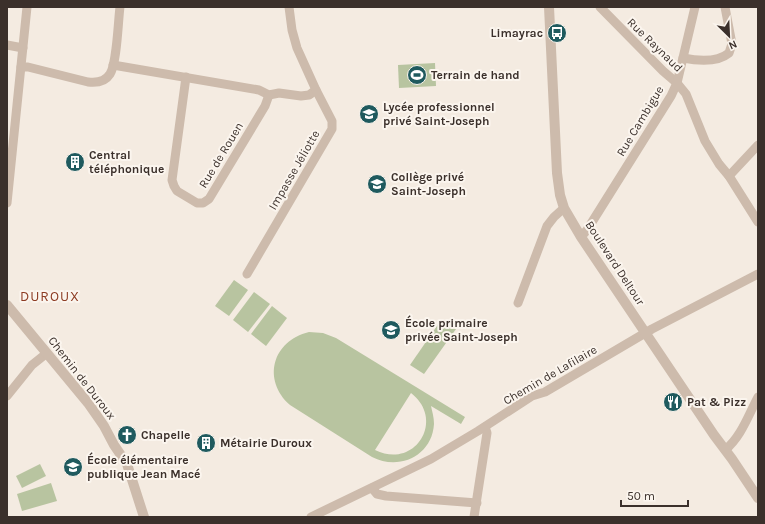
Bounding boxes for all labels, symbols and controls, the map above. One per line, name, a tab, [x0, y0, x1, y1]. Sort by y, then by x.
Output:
street label: Rue Raynaud	[624, 15, 686, 75]
north arrow	[709, 16, 749, 56]
bus stop icon: Limayrac	[546, 22, 568, 44]
place label: Limayrac	[491, 26, 543, 40]
text: N	[727, 37, 739, 52]
sports icon: Terrain de hand	[406, 64, 428, 86]
place label: Terrain de hand	[431, 68, 520, 82]
street label: Rue Cambigue	[613, 83, 667, 159]
place label: Lycée professionnel privé Saint-Joseph	[383, 100, 495, 128]
school or university icon: Lycée professionnel privé Saint-Joseph	[358, 103, 380, 125]
street label: Rue de Rouen	[196, 120, 246, 190]
street label: Impasse Jéliotte	[266, 128, 322, 212]
place label: Central téléphonique	[89, 148, 164, 176]
building icon: Central téléphonique	[64, 151, 86, 173]
place label: Collège privé Saint-Joseph	[391, 170, 466, 198]
school or university icon: Collège privé Saint-Joseph	[366, 173, 388, 195]
street label: Boulevard Deltour	[582, 218, 648, 308]
district label: DUROUX	[20, 288, 80, 305]
place label: École primaire privée Saint-Joseph	[405, 315, 518, 344]
school or university icon: École primaire privée Saint-Joseph	[380, 319, 402, 341]
street label: Chemin de Duroux	[45, 334, 119, 422]
street label: Chemin de Lafilaire	[501, 343, 599, 407]
restaurant icon: Pat & Pizz	[662, 391, 684, 413]
place label: Pat & Pizz	[687, 395, 746, 409]
church icon: Chapelle	[116, 424, 138, 446]
place label: Chapelle	[141, 428, 190, 442]
building icon: Métairie Duroux	[195, 432, 217, 454]
place label: Métairie Duroux	[220, 436, 312, 450]
place label: École élémentaire publique Jean Macé	[87, 452, 201, 481]
school or university icon: École élémentaire publique Jean Macé	[62, 456, 84, 478]
scale bar	[621, 482, 688, 508]
text: 50 m	[627, 489, 655, 503]

